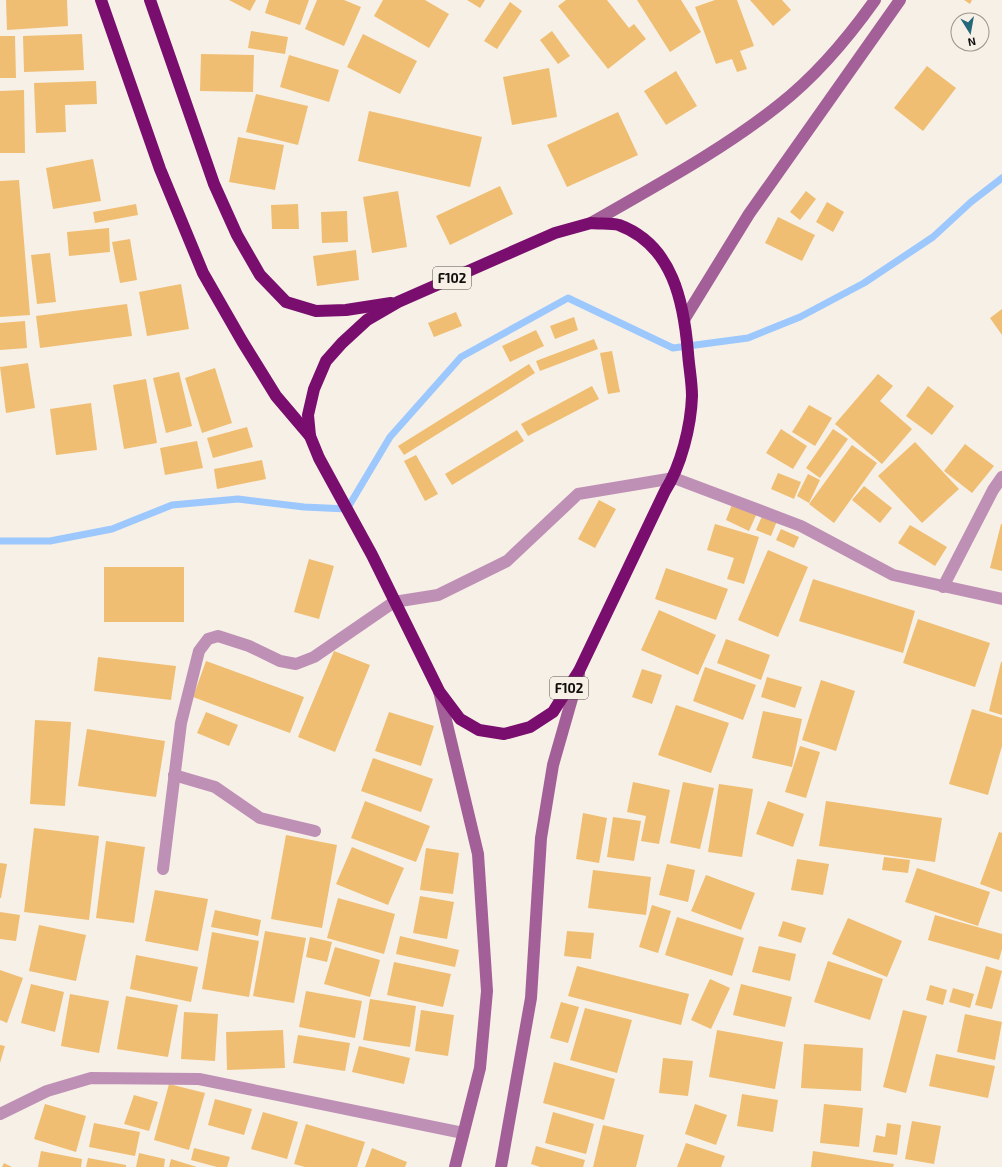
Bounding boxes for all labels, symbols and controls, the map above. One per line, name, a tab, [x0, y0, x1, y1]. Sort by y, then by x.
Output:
north arrow	[950, 12, 990, 52]
text: N	[967, 35, 977, 49]
road number: F102	[433, 267, 471, 289]
road number: F102	[550, 677, 588, 699]

